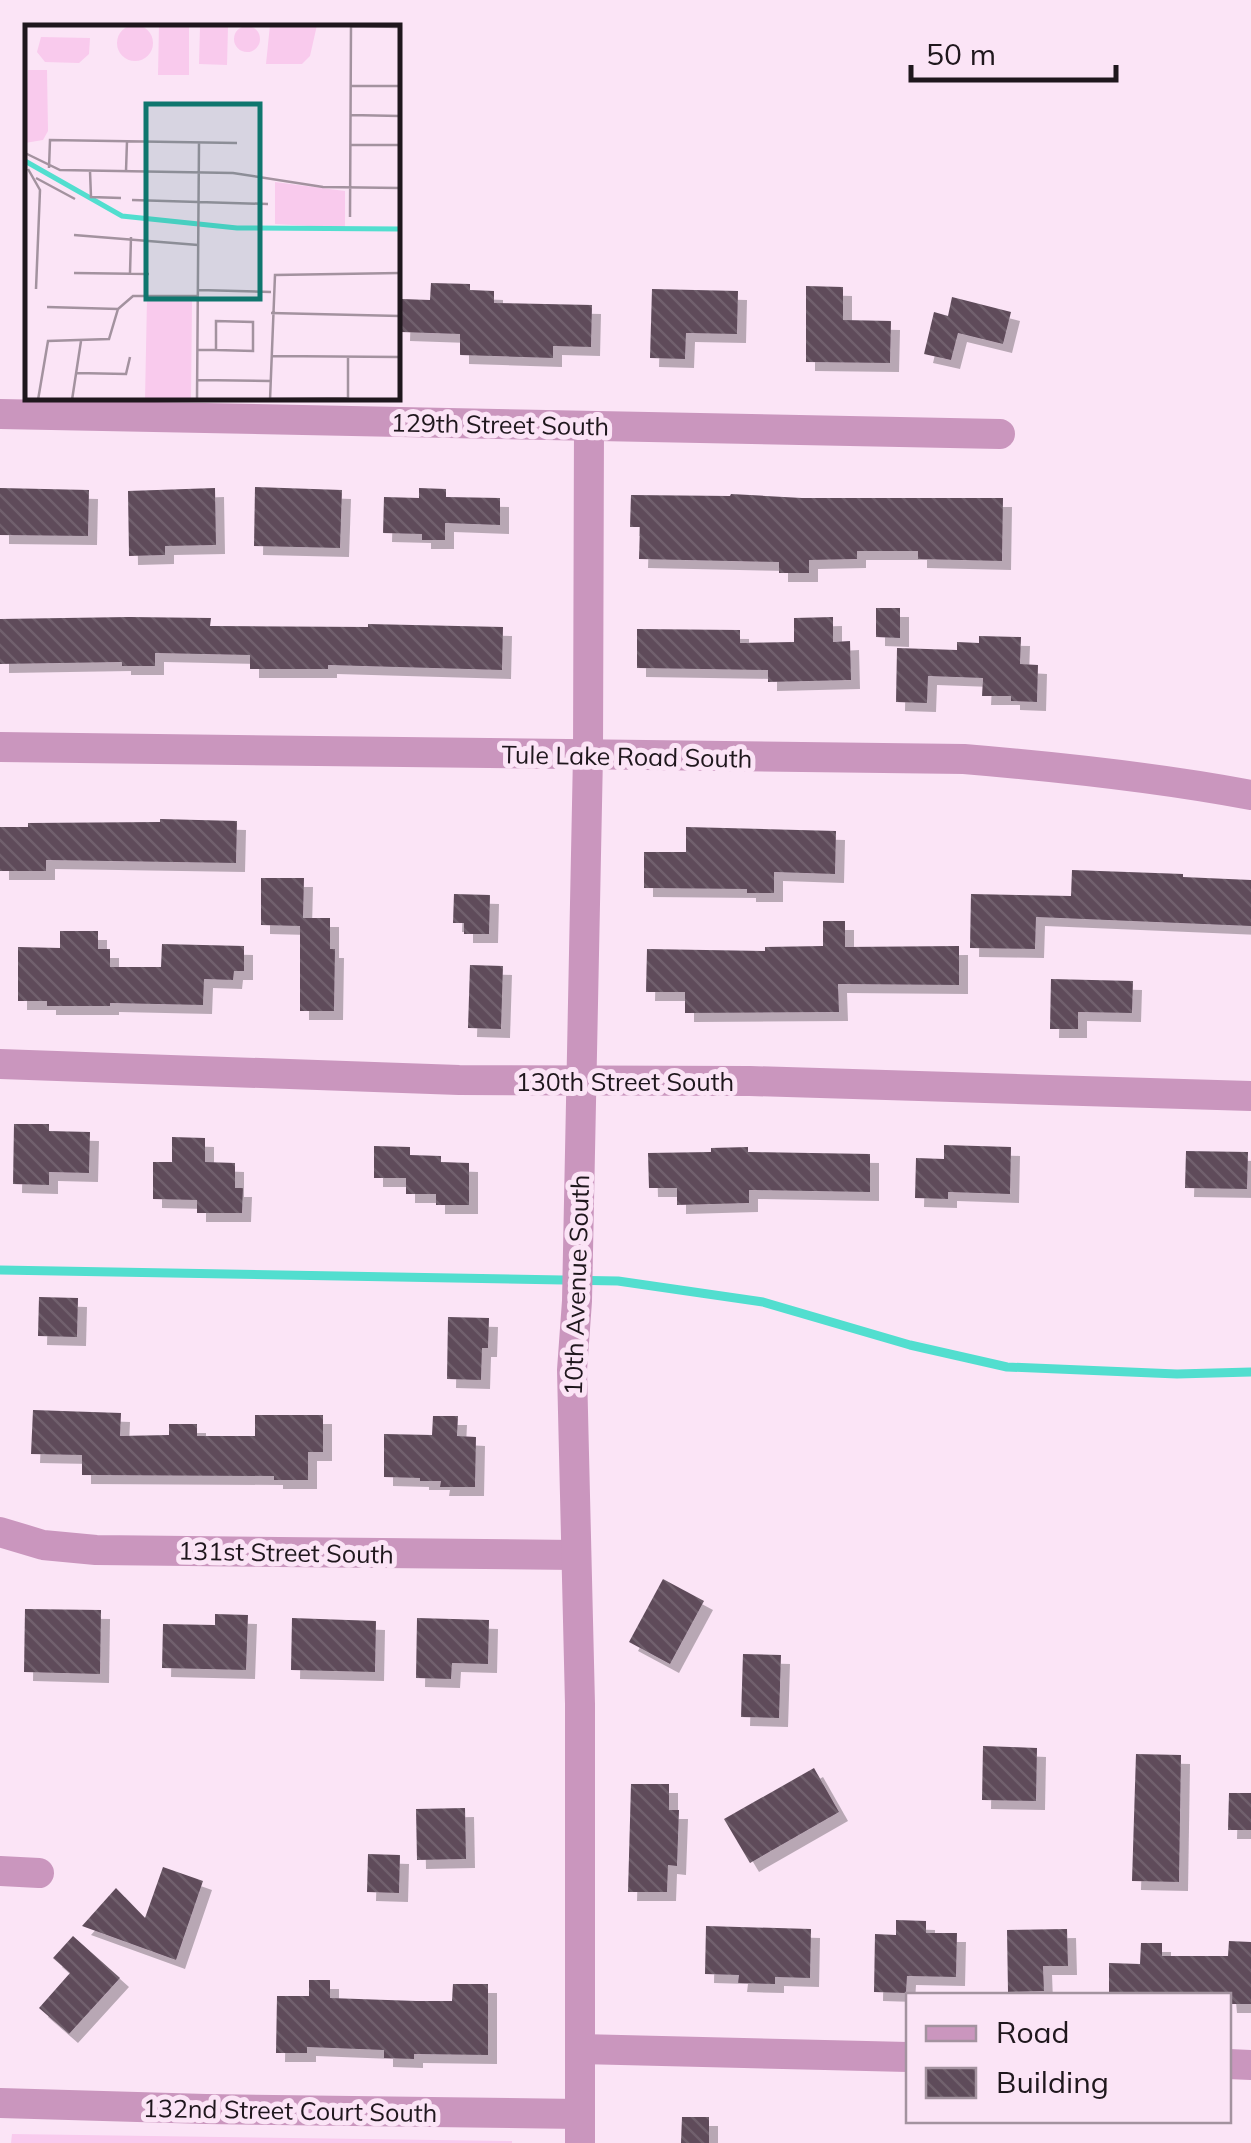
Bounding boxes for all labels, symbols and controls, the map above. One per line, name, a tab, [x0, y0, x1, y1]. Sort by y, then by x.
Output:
scale bar	[911, 20, 1116, 82]
inset map	[25, 25, 400, 400]
text: 50 m	[926, 35, 996, 73]
street label: 129th Street South	[391, 407, 609, 441]
street label: Tule Lake Road South	[501, 738, 753, 774]
street label: 130th Street South	[516, 1066, 734, 1097]
street label: 10th Avenue South	[557, 1174, 595, 1396]
street label: 131st Street South	[178, 1535, 394, 1569]
legend	[906, 1993, 1231, 2123]
text: Road	[996, 2013, 1070, 2051]
text: Building	[996, 2063, 1109, 2101]
street label: 132nd Street Court South	[143, 2092, 437, 2128]

